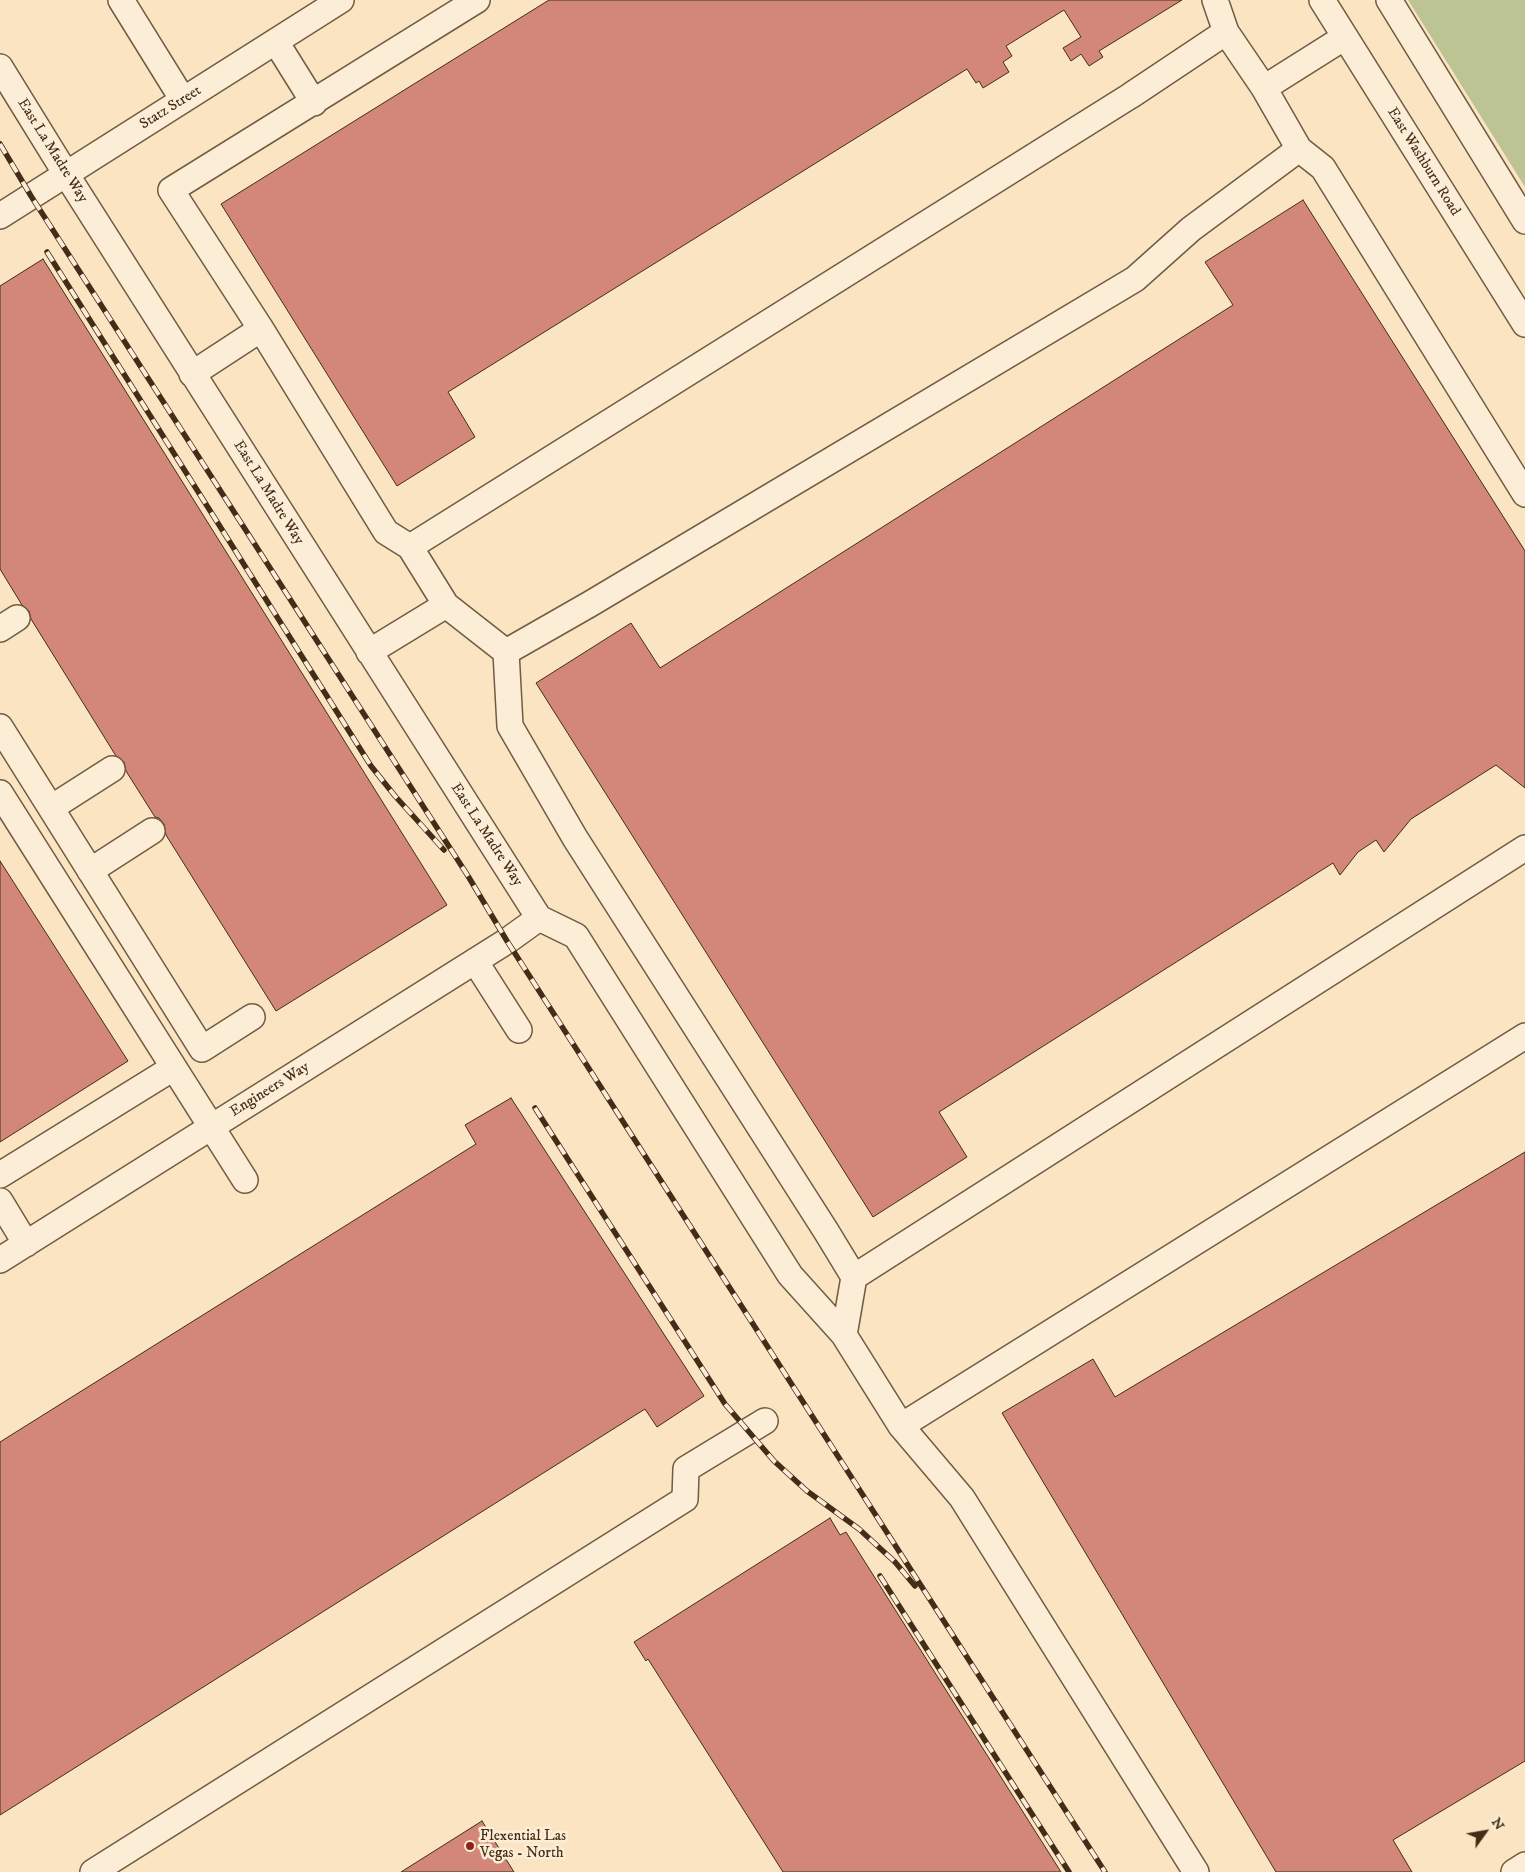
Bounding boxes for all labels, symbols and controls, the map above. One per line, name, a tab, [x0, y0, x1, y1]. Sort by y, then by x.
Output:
street label: Statz Street	[137, 82, 205, 134]
street label: East La Madre Way	[13, 96, 91, 206]
street label: East Washburn Road	[1382, 105, 1464, 219]
street label: East La Madre Way	[229, 438, 307, 548]
street label: East La Madre Way	[446, 780, 526, 890]
street label: Engineers Way	[227, 1059, 313, 1121]
north arrow	[1460, 1807, 1510, 1857]
text: N	[1487, 1814, 1508, 1834]
place label: Flexential Las Vegas - North	[480, 1828, 566, 1863]
marker: Flexential Las Vegas - North	[464, 1840, 476, 1852]

